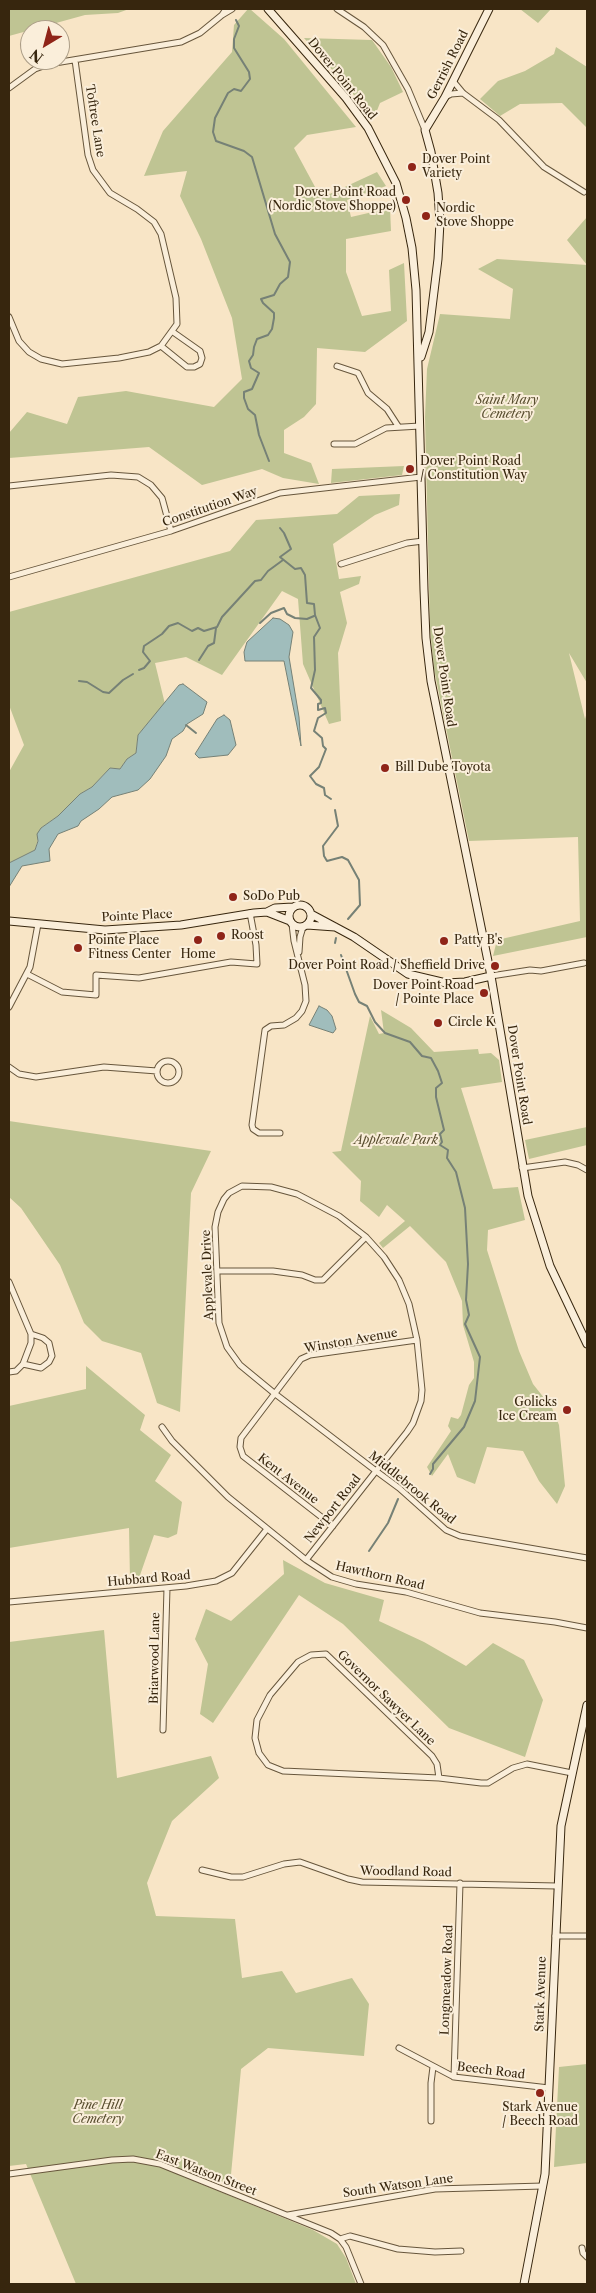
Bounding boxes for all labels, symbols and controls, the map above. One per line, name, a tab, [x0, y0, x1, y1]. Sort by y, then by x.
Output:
north arrow	[20, 20, 70, 70]
street label: Gerrish Road	[424, 28, 472, 102]
street label: Dover Point Road	[305, 35, 379, 123]
text: N	[26, 45, 47, 67]
street label: Toftree Lane	[82, 84, 108, 158]
place label: Dover Point Variety	[422, 153, 490, 181]
marker: Dover Point Variety	[406, 161, 418, 173]
place label: Dover Point Road (Nordic Stove Shoppe)	[269, 186, 396, 214]
marker: Dover Point Road (Nordic Stove Shoppe)	[400, 194, 412, 206]
place label: Nordic Stove Shoppe	[436, 202, 514, 230]
marker: Nordic Stove Shoppe	[420, 210, 432, 222]
park label: Saint Mary Cemetery	[476, 394, 538, 422]
place label: Dover Point Road / Constitution Way	[420, 455, 527, 483]
marker: Dover Point Road / Constitution Way	[404, 463, 416, 475]
street label: Constitution Way	[161, 484, 259, 530]
street label: Dover Point Road	[430, 626, 458, 728]
place label: Bill Dube Toyota	[395, 761, 491, 775]
marker: Bill Dube Toyota	[379, 762, 391, 774]
place label: SoDo Pub	[243, 890, 300, 904]
marker: SoDo Pub	[227, 891, 239, 903]
street label: Pointe Place	[101, 907, 173, 925]
place label: Roost	[231, 929, 264, 943]
marker: Roost	[215, 930, 227, 942]
place label: Pointe Place Fitness Center	[88, 934, 171, 962]
marker: Home	[192, 934, 204, 946]
place label: Patty B's	[454, 934, 503, 948]
marker: Patty B's	[438, 935, 450, 947]
marker: Pointe Place Fitness Center	[72, 942, 84, 954]
place label: Home	[180, 948, 216, 962]
place label: Dover Point Road / Sheffield Drive	[288, 959, 485, 973]
marker: Dover Point Road / Sheffield Drive	[489, 960, 501, 972]
place label: Dover Point Road / Pointe Place	[373, 979, 474, 1007]
marker: Dover Point Road / Pointe Place	[478, 987, 490, 999]
place label: Circle K	[448, 1016, 495, 1030]
marker: Circle K	[432, 1017, 444, 1029]
street label: Dover Point Road	[504, 1024, 534, 1126]
park label: Applevale Park	[354, 1134, 438, 1148]
street label: Applevale Drive	[199, 1229, 217, 1321]
street label: Winston Avenue	[303, 1326, 399, 1356]
place label: Golicks Ice Cream	[498, 1396, 557, 1424]
marker: Golicks Ice Cream	[561, 1404, 573, 1416]
street label: Middlebrook Road	[366, 1449, 458, 1527]
street label: Kent Avenue	[255, 1451, 321, 1507]
street label: Newport Road	[302, 1472, 364, 1546]
street label: Hawthorn Road	[334, 1559, 426, 1593]
street label: Hubbard Road	[107, 1568, 191, 1590]
street label: Briarwood Lane	[147, 1612, 163, 1704]
street label: Governor Sawyer Lane	[334, 1647, 438, 1749]
street label: Woodland Road	[360, 1864, 452, 1880]
street label: Longmeadow Road	[438, 1925, 456, 2035]
street label: Stark Avenue	[532, 1956, 550, 2032]
street label: Beech Road	[456, 2060, 526, 2082]
marker: Stark Avenue / Beech Road	[534, 2087, 546, 2099]
park label: Pine Hill Cemetery	[72, 2099, 124, 2127]
place label: Stark Avenue / Beech Road	[502, 2101, 578, 2129]
street label: East Watson Street	[153, 2147, 259, 2199]
street label: South Watson Lane	[342, 2171, 454, 2201]

